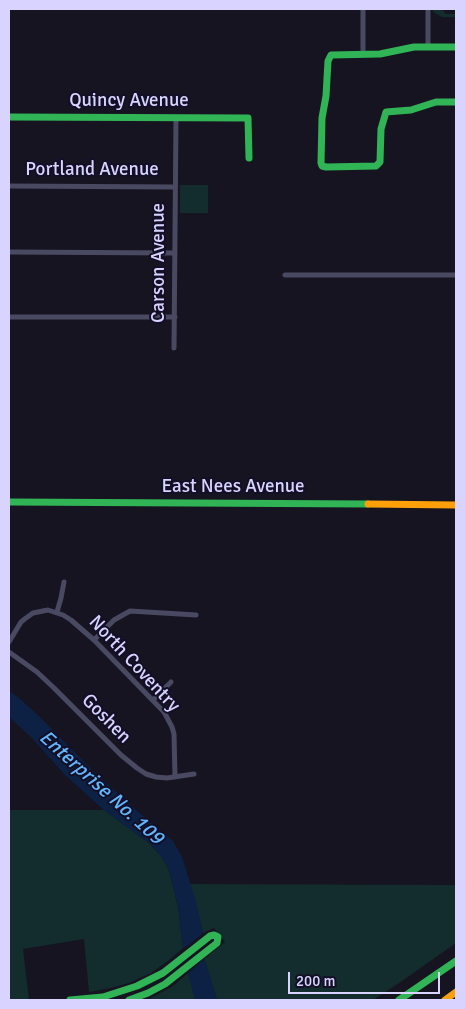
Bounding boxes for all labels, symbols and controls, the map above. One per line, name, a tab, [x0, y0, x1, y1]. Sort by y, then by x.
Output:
street label: Quincy Avenue	[69, 90, 189, 112]
street label: Portland Avenue	[25, 159, 159, 181]
street label: Carson Avenue	[148, 203, 170, 323]
street label: East Nees Avenue	[161, 476, 305, 498]
street label: North Coventry	[83, 611, 185, 717]
street label: Goshen	[77, 690, 135, 748]
water label: Enterprise No. 109	[34, 726, 168, 850]
scale bar	[290, 962, 442, 994]
text: 200 m	[296, 972, 336, 990]

